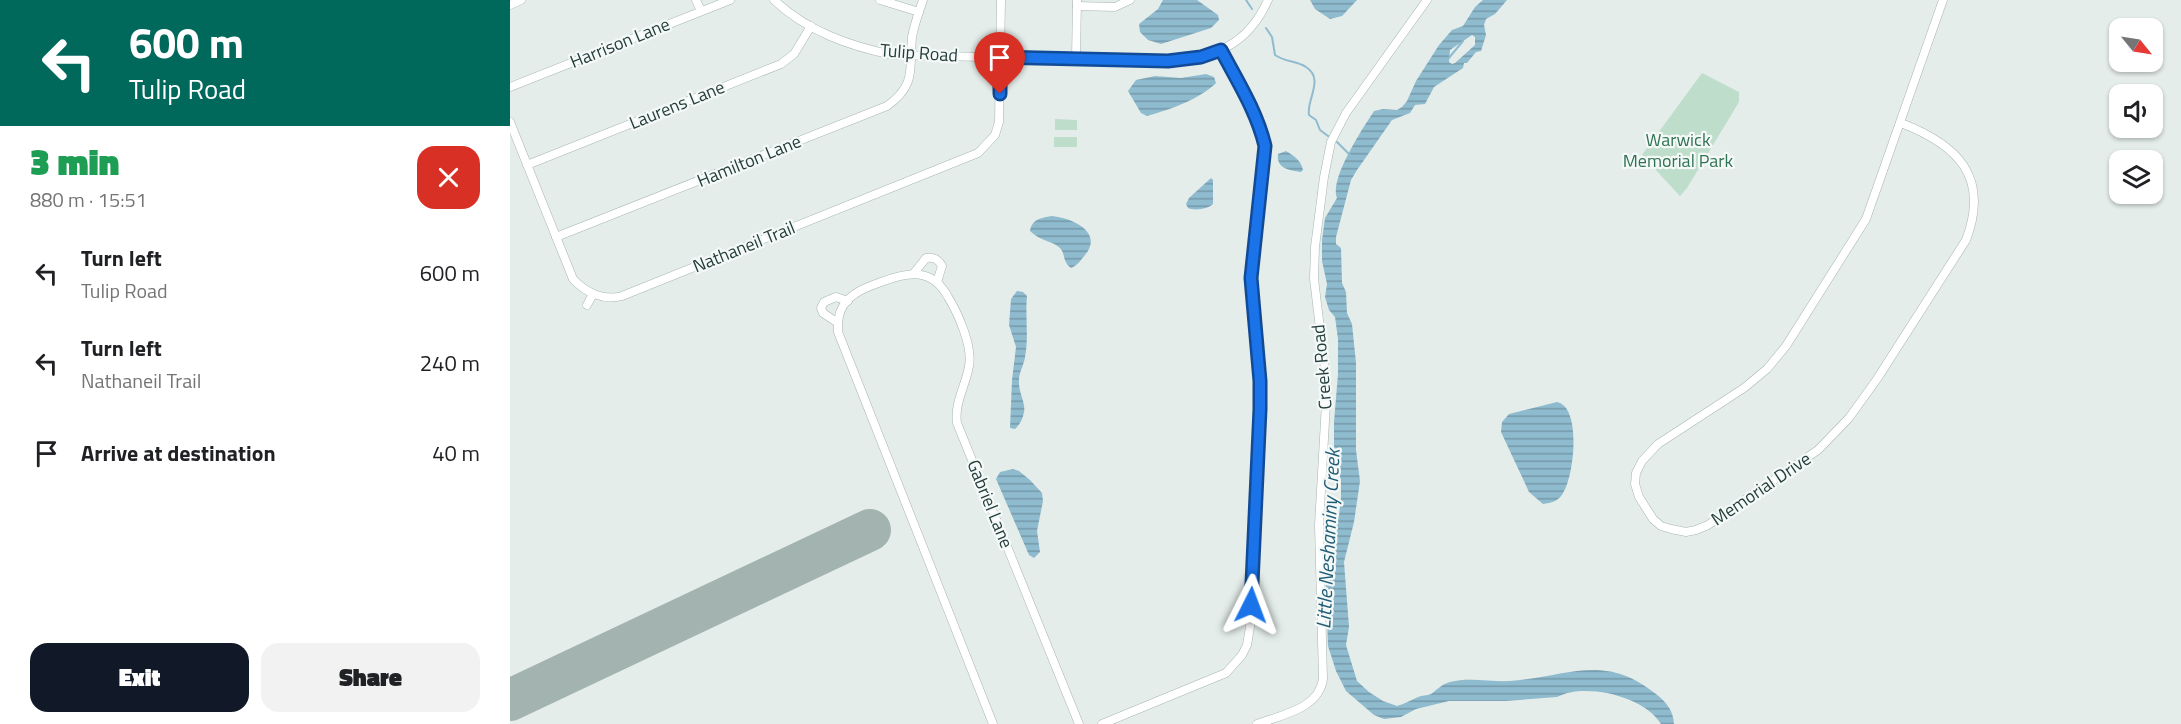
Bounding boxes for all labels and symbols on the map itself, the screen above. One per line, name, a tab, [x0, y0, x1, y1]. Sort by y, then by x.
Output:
street label: Harrison Lane	[566, 10, 674, 75]
north arrow	[2109, 18, 2163, 72]
pin	[974, 32, 1025, 94]
street label: Tulip Road	[879, 36, 959, 69]
street label: Laurens Lane	[625, 73, 729, 136]
park label: Warwick Memorial Park	[1623, 126, 1734, 174]
street label: Hamilton Lane	[693, 127, 805, 194]
street label: Nathaneil Trail	[689, 214, 799, 279]
street label: Creek Road	[1304, 323, 1339, 411]
street label: Memorial Drive	[1705, 445, 1816, 532]
water label: Little Neshaminy Creek	[1307, 446, 1348, 630]
street label: Gabriel Lane	[960, 455, 1020, 552]
position arrow	[1219, 573, 1283, 637]

